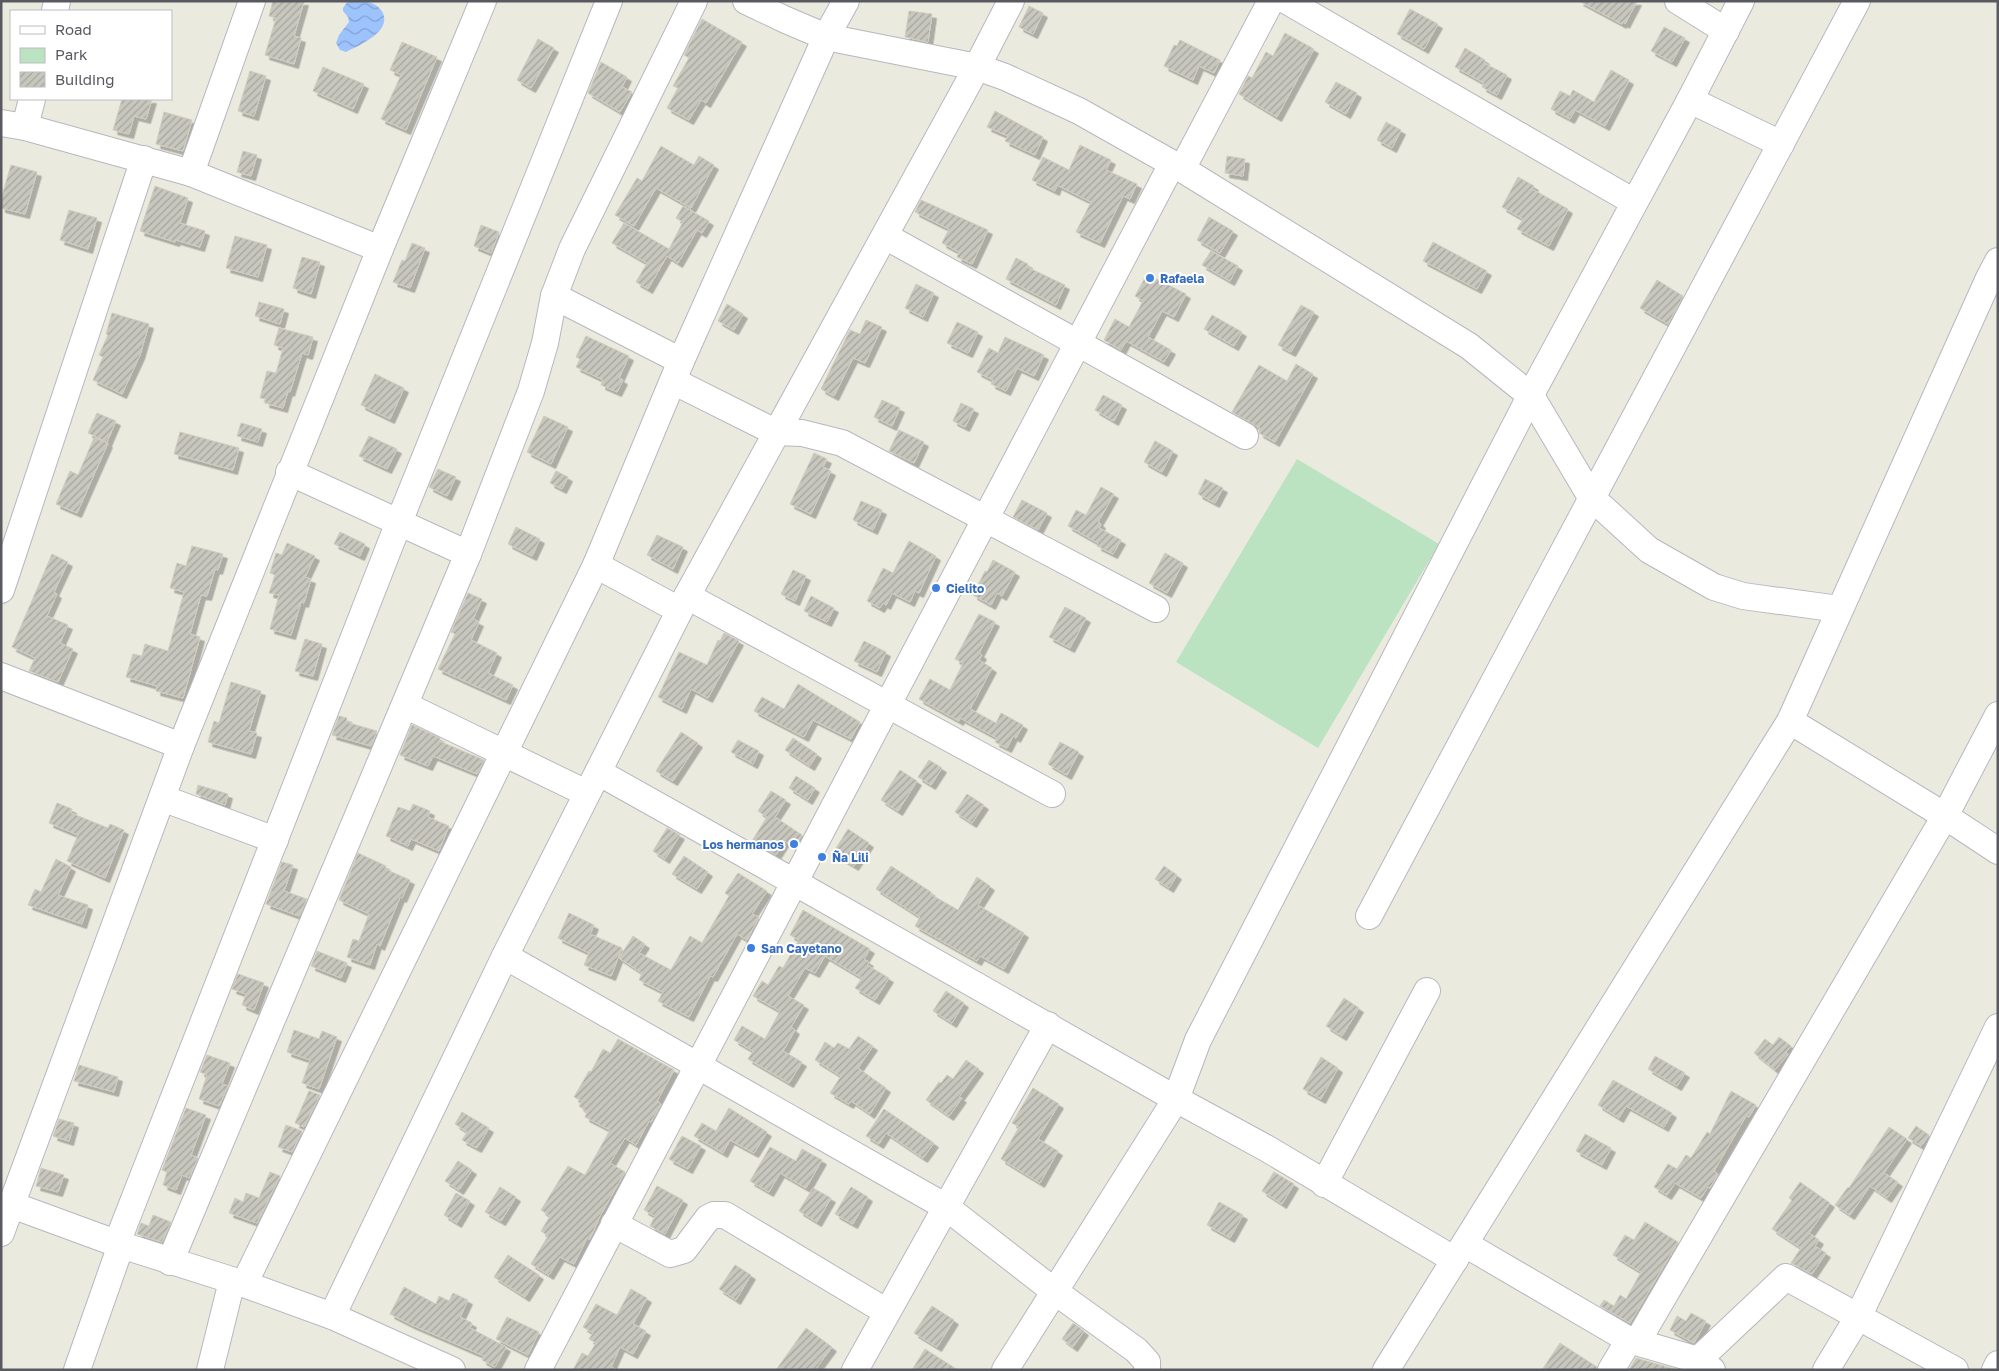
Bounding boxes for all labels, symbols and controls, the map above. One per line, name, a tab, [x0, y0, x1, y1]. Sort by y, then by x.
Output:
legend	[10, 10, 172, 100]
text: Road	[55, 20, 92, 38]
text: Park	[55, 45, 88, 63]
text: Building	[55, 70, 115, 88]
place label: Rafaela	[1160, 271, 1204, 286]
marker: Rafaela	[1144, 272, 1156, 284]
place label: Cielito	[946, 581, 984, 596]
marker: Cielito	[930, 582, 942, 594]
place label: Los hermanos	[703, 837, 784, 852]
marker: Los hermanos	[788, 838, 800, 850]
place label: Ña Lili	[832, 850, 869, 865]
marker: Ña Lili	[816, 851, 828, 863]
place label: San Cayetano	[761, 941, 842, 956]
marker: San Cayetano	[745, 942, 757, 954]

